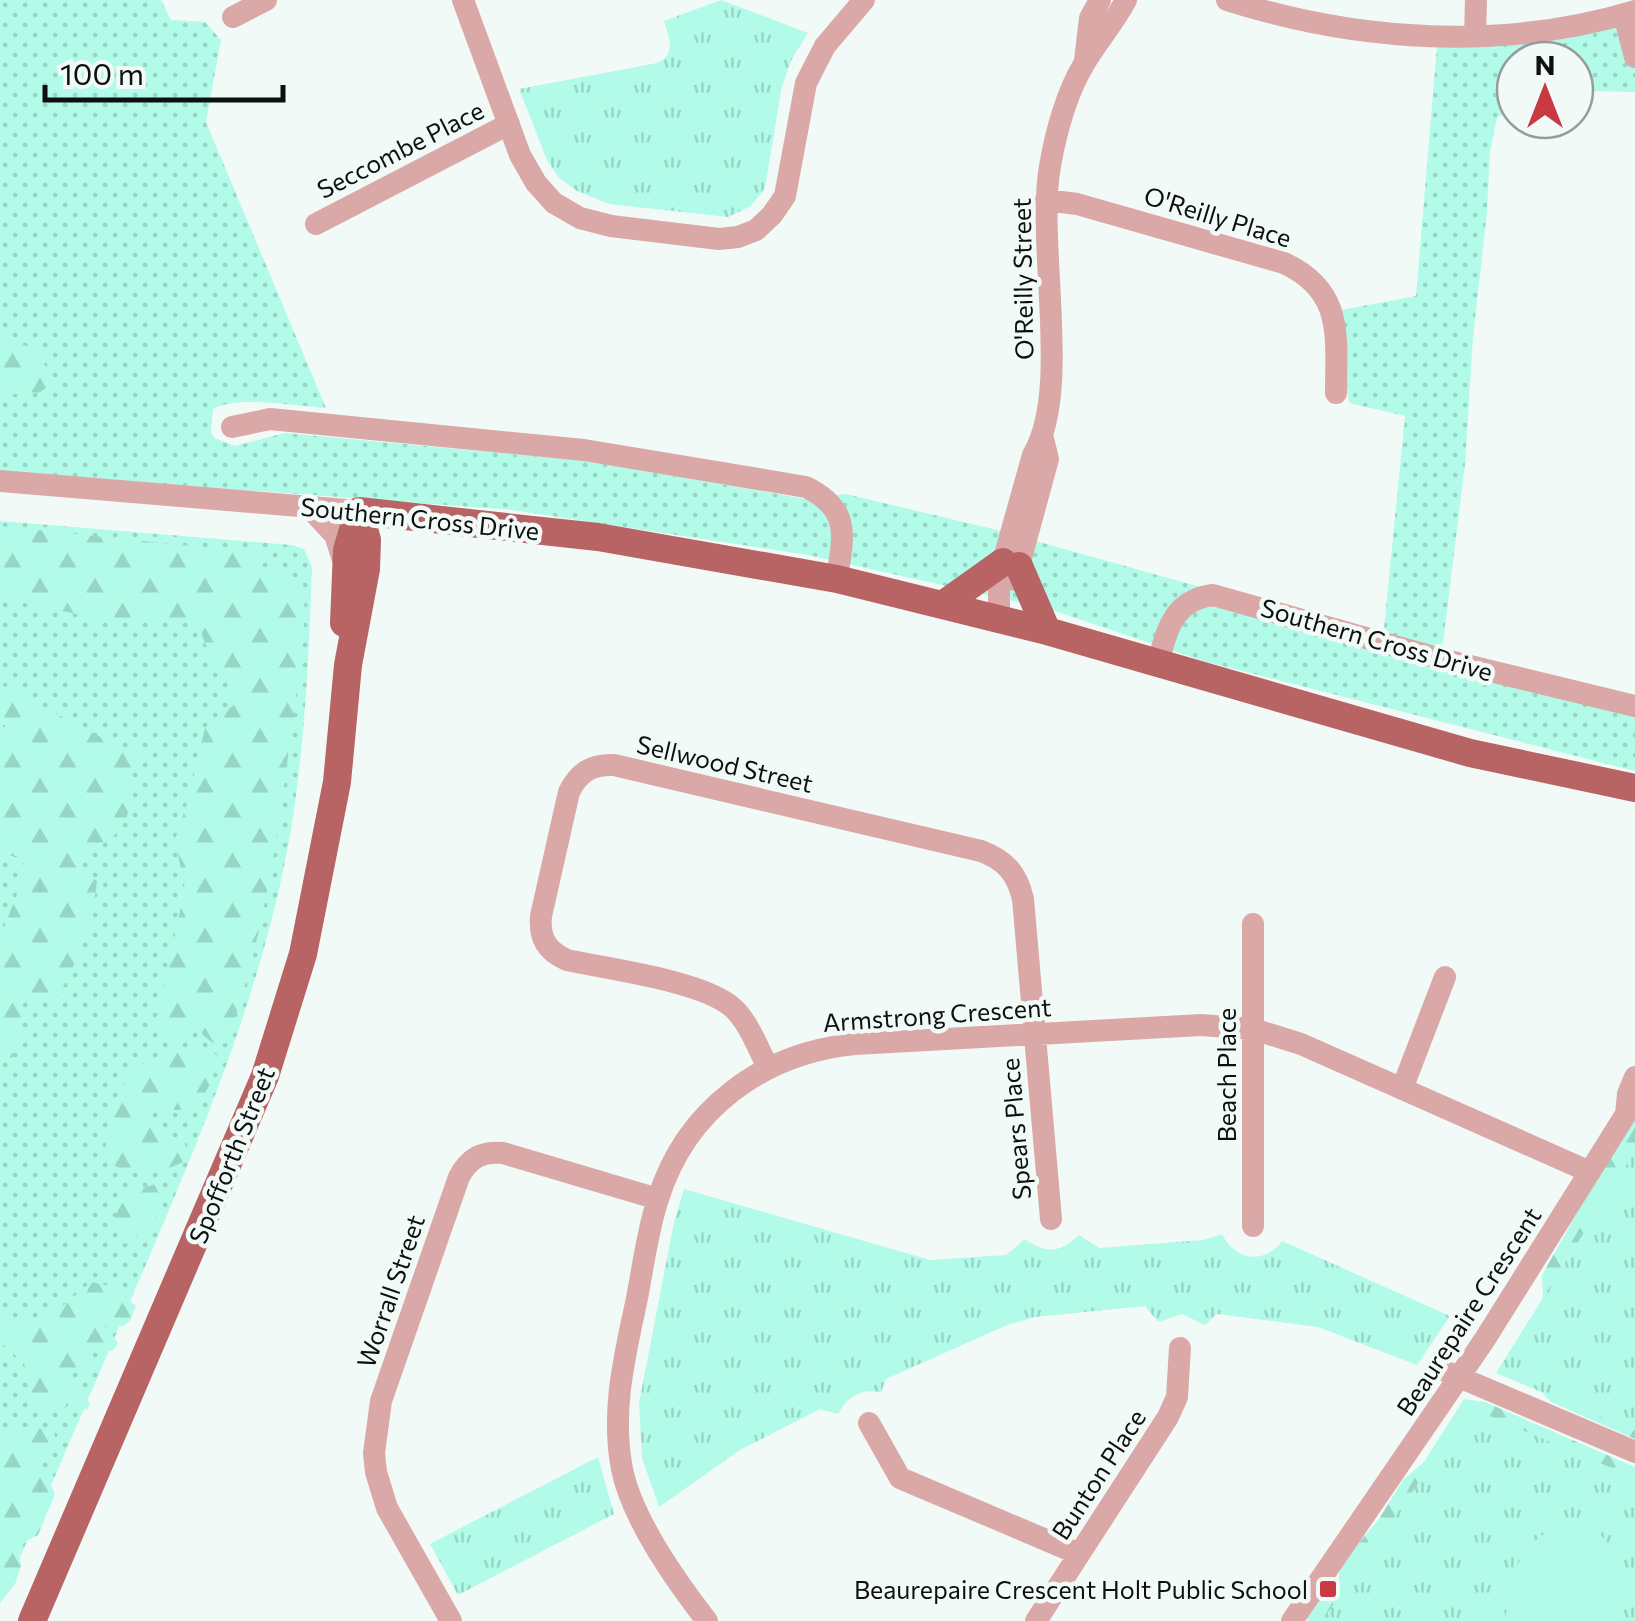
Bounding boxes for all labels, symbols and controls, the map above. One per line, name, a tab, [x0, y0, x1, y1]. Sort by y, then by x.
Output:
scale bar	[45, 40, 282, 102]
north arrow	[1495, 40, 1595, 140]
text: N	[1535, 47, 1556, 81]
text: 100 m	[60, 54, 144, 91]
street label: Seccombe Place	[312, 94, 488, 204]
street label: O'Reilly Place	[1141, 179, 1295, 253]
street label: O'Reilly Street	[1006, 198, 1038, 360]
street label: Southern Cross Drive	[299, 491, 541, 545]
street label: Southern Cross Drive	[1258, 592, 1496, 686]
street label: Sellwood Street	[634, 728, 816, 798]
street label: Armstrong Crescent	[822, 991, 1052, 1037]
street label: Beach Place	[1211, 1008, 1241, 1142]
street label: Spears Place	[994, 1057, 1036, 1201]
street label: Spofforth Street	[182, 1062, 280, 1248]
street label: Beaurepaire Crescent	[1389, 1201, 1547, 1421]
street label: Worrall Street	[350, 1211, 430, 1371]
street label: Bunton Place	[1045, 1403, 1151, 1545]
place label: Beaurepaire Crescent Holt Public School	[854, 1574, 1308, 1604]
marker: Beaurepaire Crescent Holt Public School	[1317, 1578, 1339, 1600]

